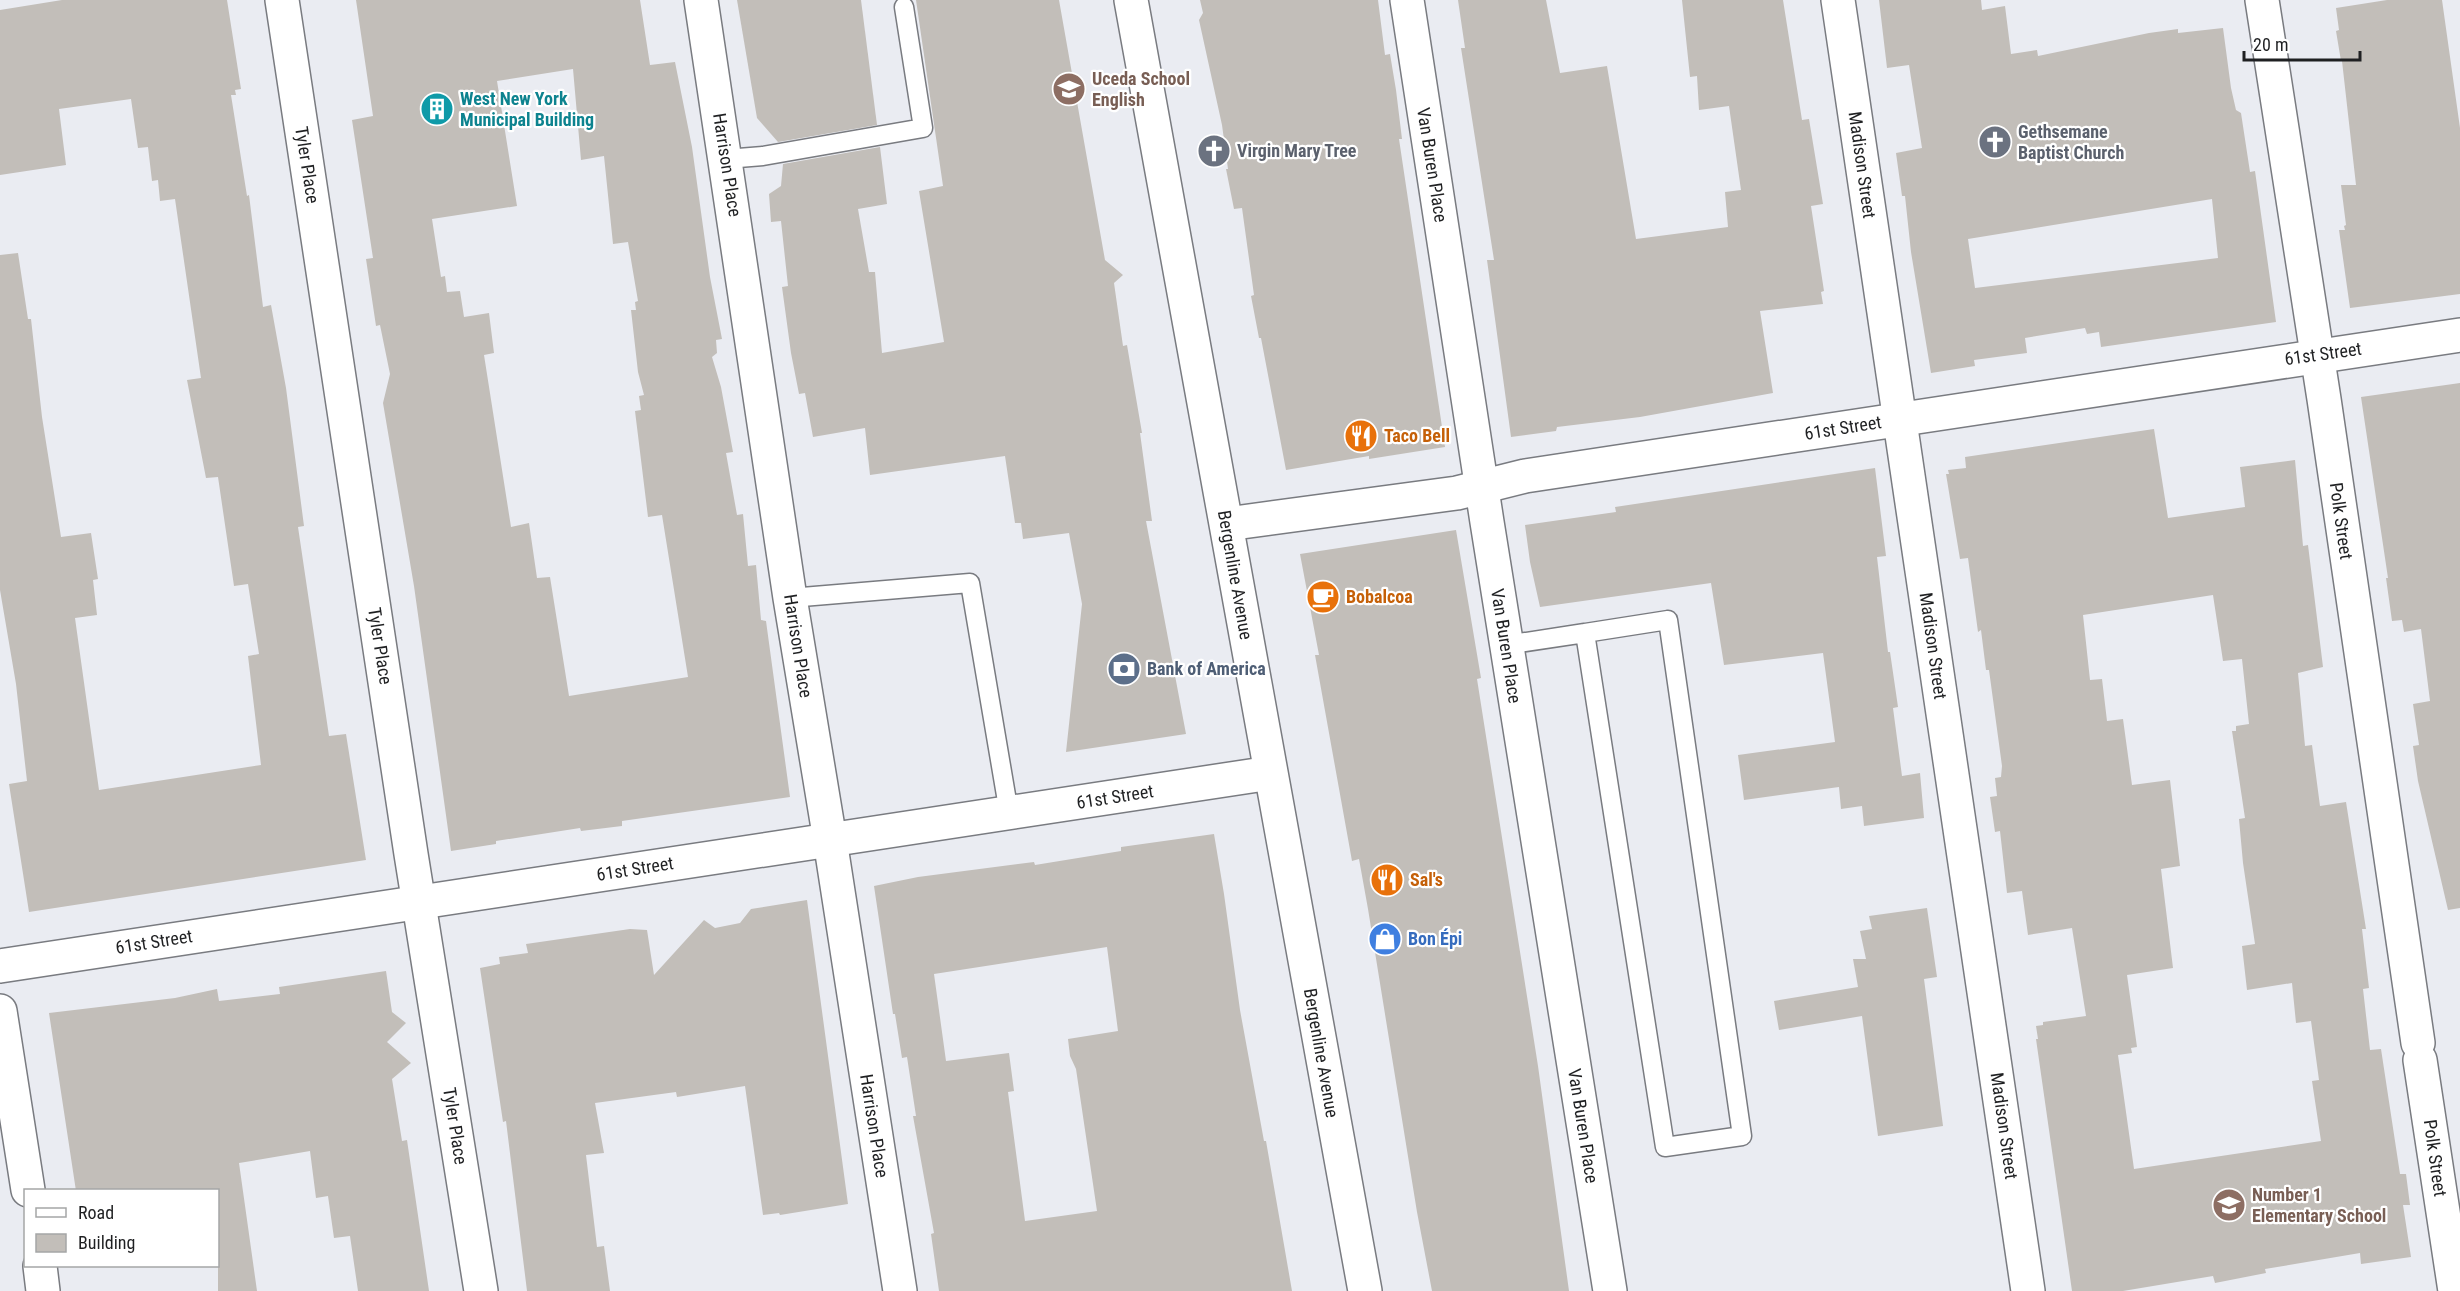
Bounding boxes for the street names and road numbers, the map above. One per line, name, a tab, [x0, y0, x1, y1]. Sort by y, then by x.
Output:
street label: Van Buren Place	[1413, 106, 1452, 224]
street label: Madison Street	[1845, 110, 1880, 220]
street label: Harrison Place	[709, 112, 746, 218]
street label: Tyler Place	[291, 125, 324, 205]
street label: 61st Street	[2283, 338, 2363, 369]
street label: 61st Street	[1803, 411, 1883, 444]
street label: Polk Street	[2326, 481, 2357, 561]
street label: Bergenline Avenue	[1214, 509, 1257, 641]
street label: Van Buren Place	[1487, 587, 1526, 705]
street label: Madison Street	[1916, 591, 1951, 701]
street label: Harrison Place	[780, 593, 817, 699]
street label: Tyler Place	[364, 606, 397, 686]
street label: 61st Street	[1075, 780, 1155, 813]
street label: 61st Street	[595, 852, 675, 885]
street label: 61st Street	[114, 925, 194, 958]
street label: Bergenline Avenue	[1300, 987, 1343, 1119]
street label: Van Buren Place	[1564, 1067, 1603, 1185]
street label: Madison Street	[1987, 1071, 2022, 1181]
street label: Harrison Place	[856, 1073, 893, 1179]
street label: Tyler Place	[439, 1086, 472, 1166]
street label: Polk Street	[2420, 1118, 2451, 1198]

